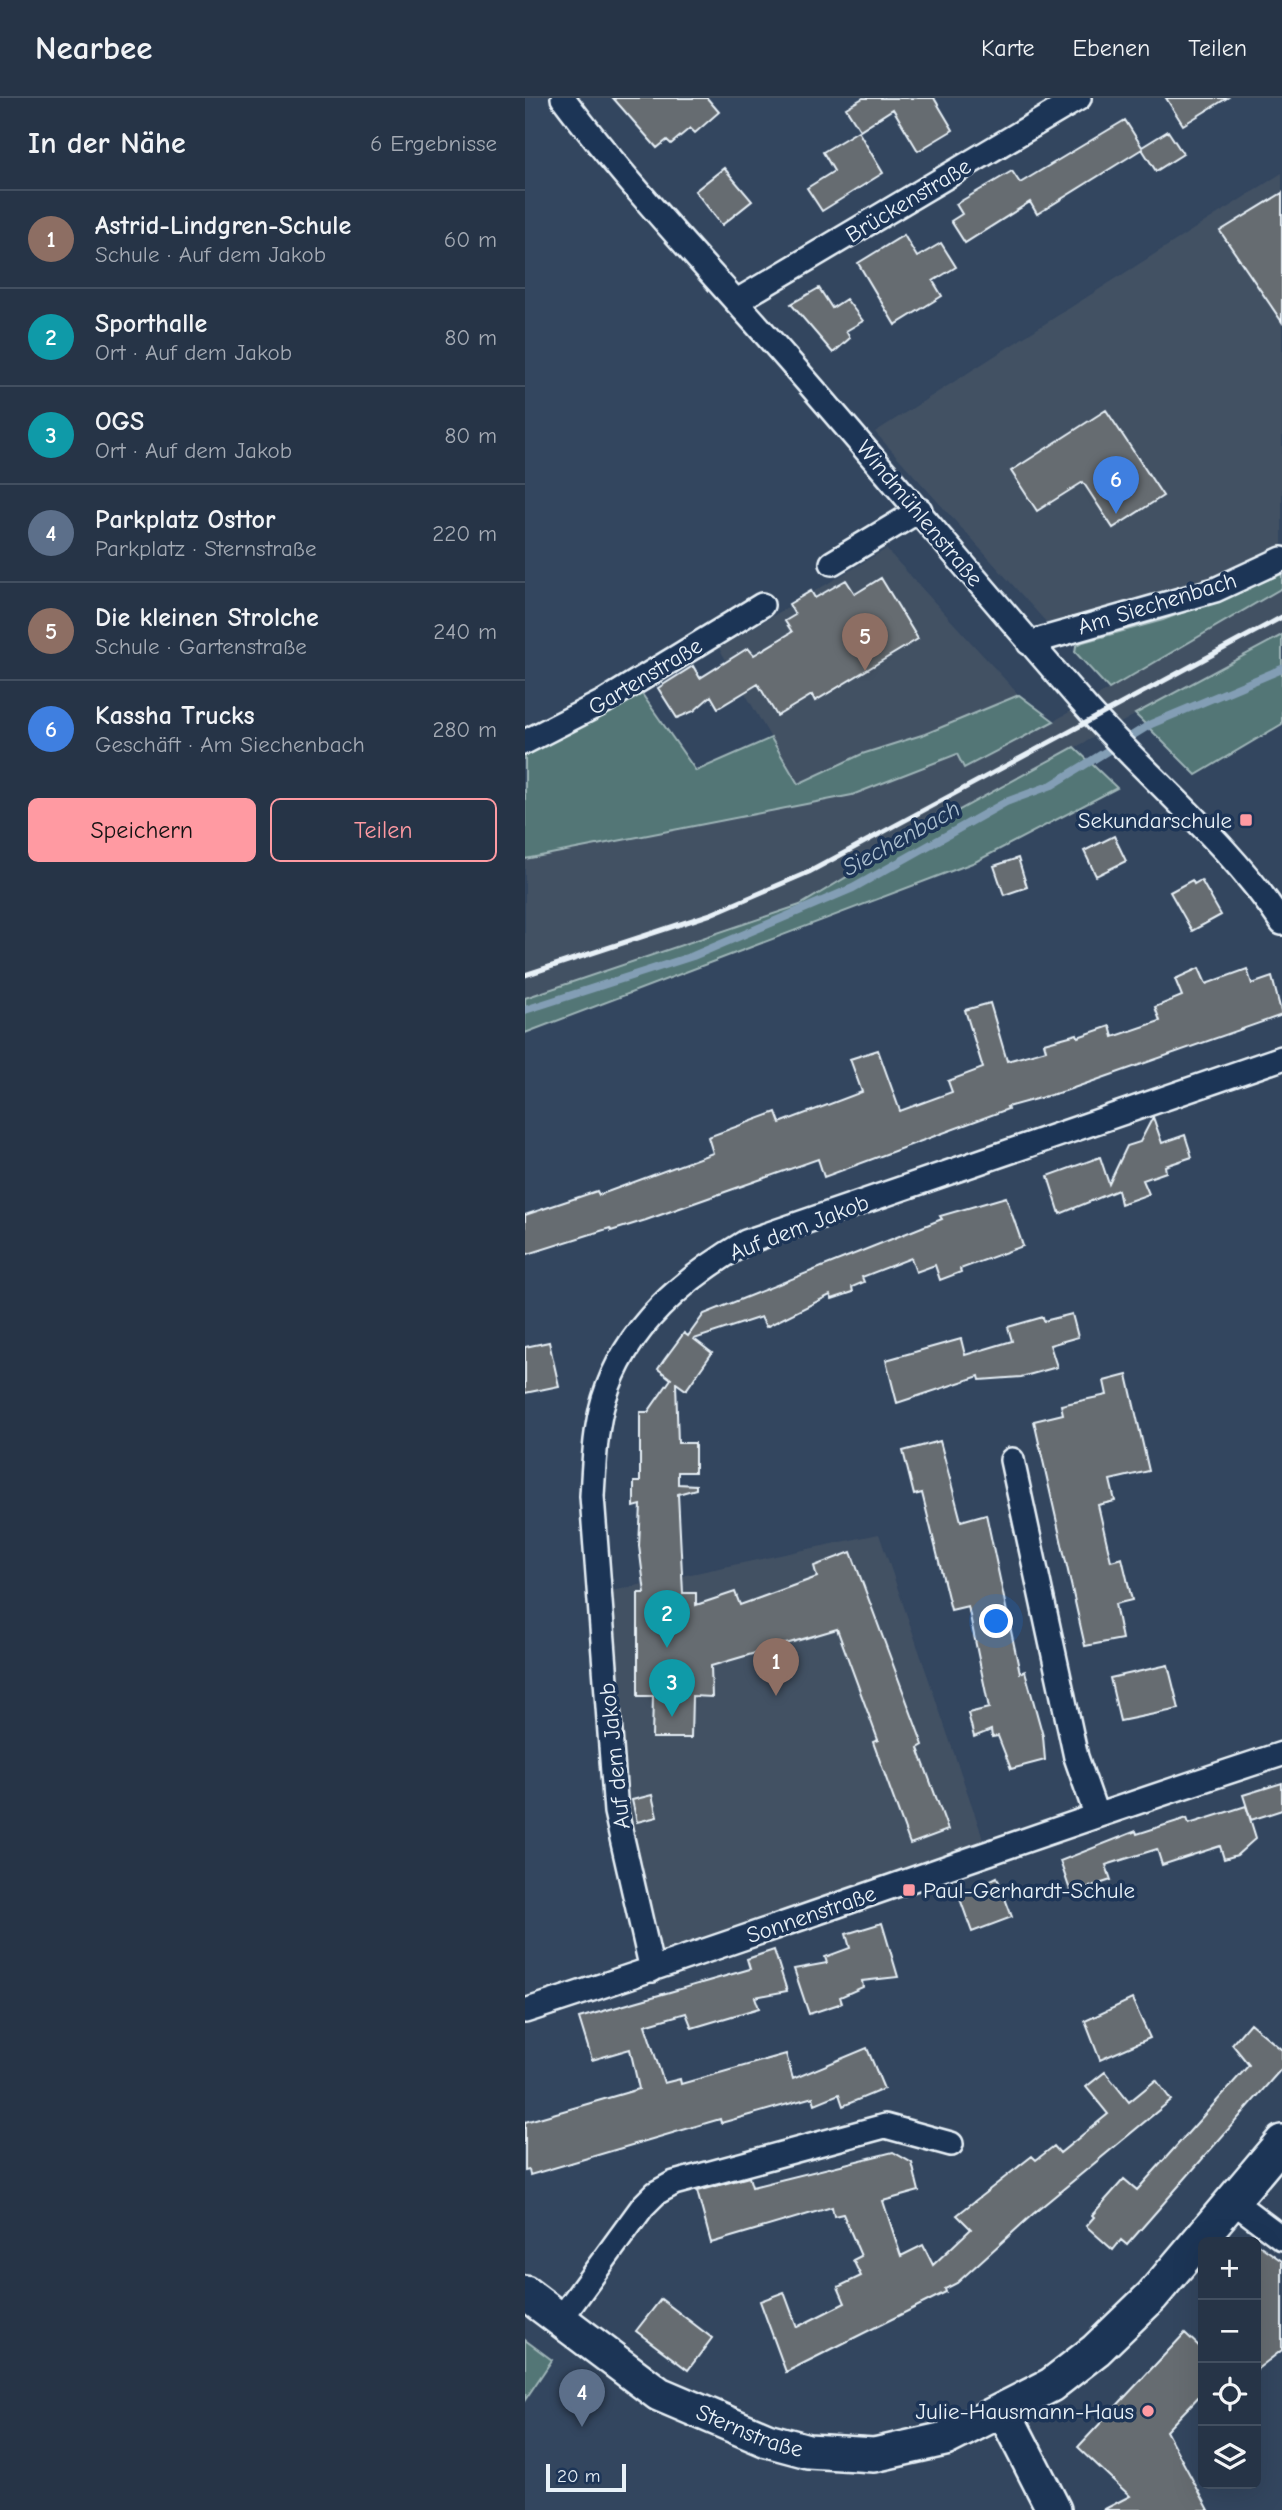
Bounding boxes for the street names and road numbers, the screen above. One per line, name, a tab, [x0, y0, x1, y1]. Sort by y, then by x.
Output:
street label: Brückenstraße	[841, 152, 976, 248]
street label: Windmühlenstraße	[851, 435, 989, 592]
street label: Am Siechenbach	[1074, 566, 1240, 640]
street label: Gartenstraße	[583, 632, 707, 721]
street label: Auf dem Jakob	[726, 1188, 873, 1266]
street label: Auf dem Jakob	[593, 1681, 636, 1831]
street label: Sonnenstraße	[743, 1880, 879, 1949]
street label: Sternstraße	[692, 2398, 806, 2463]

